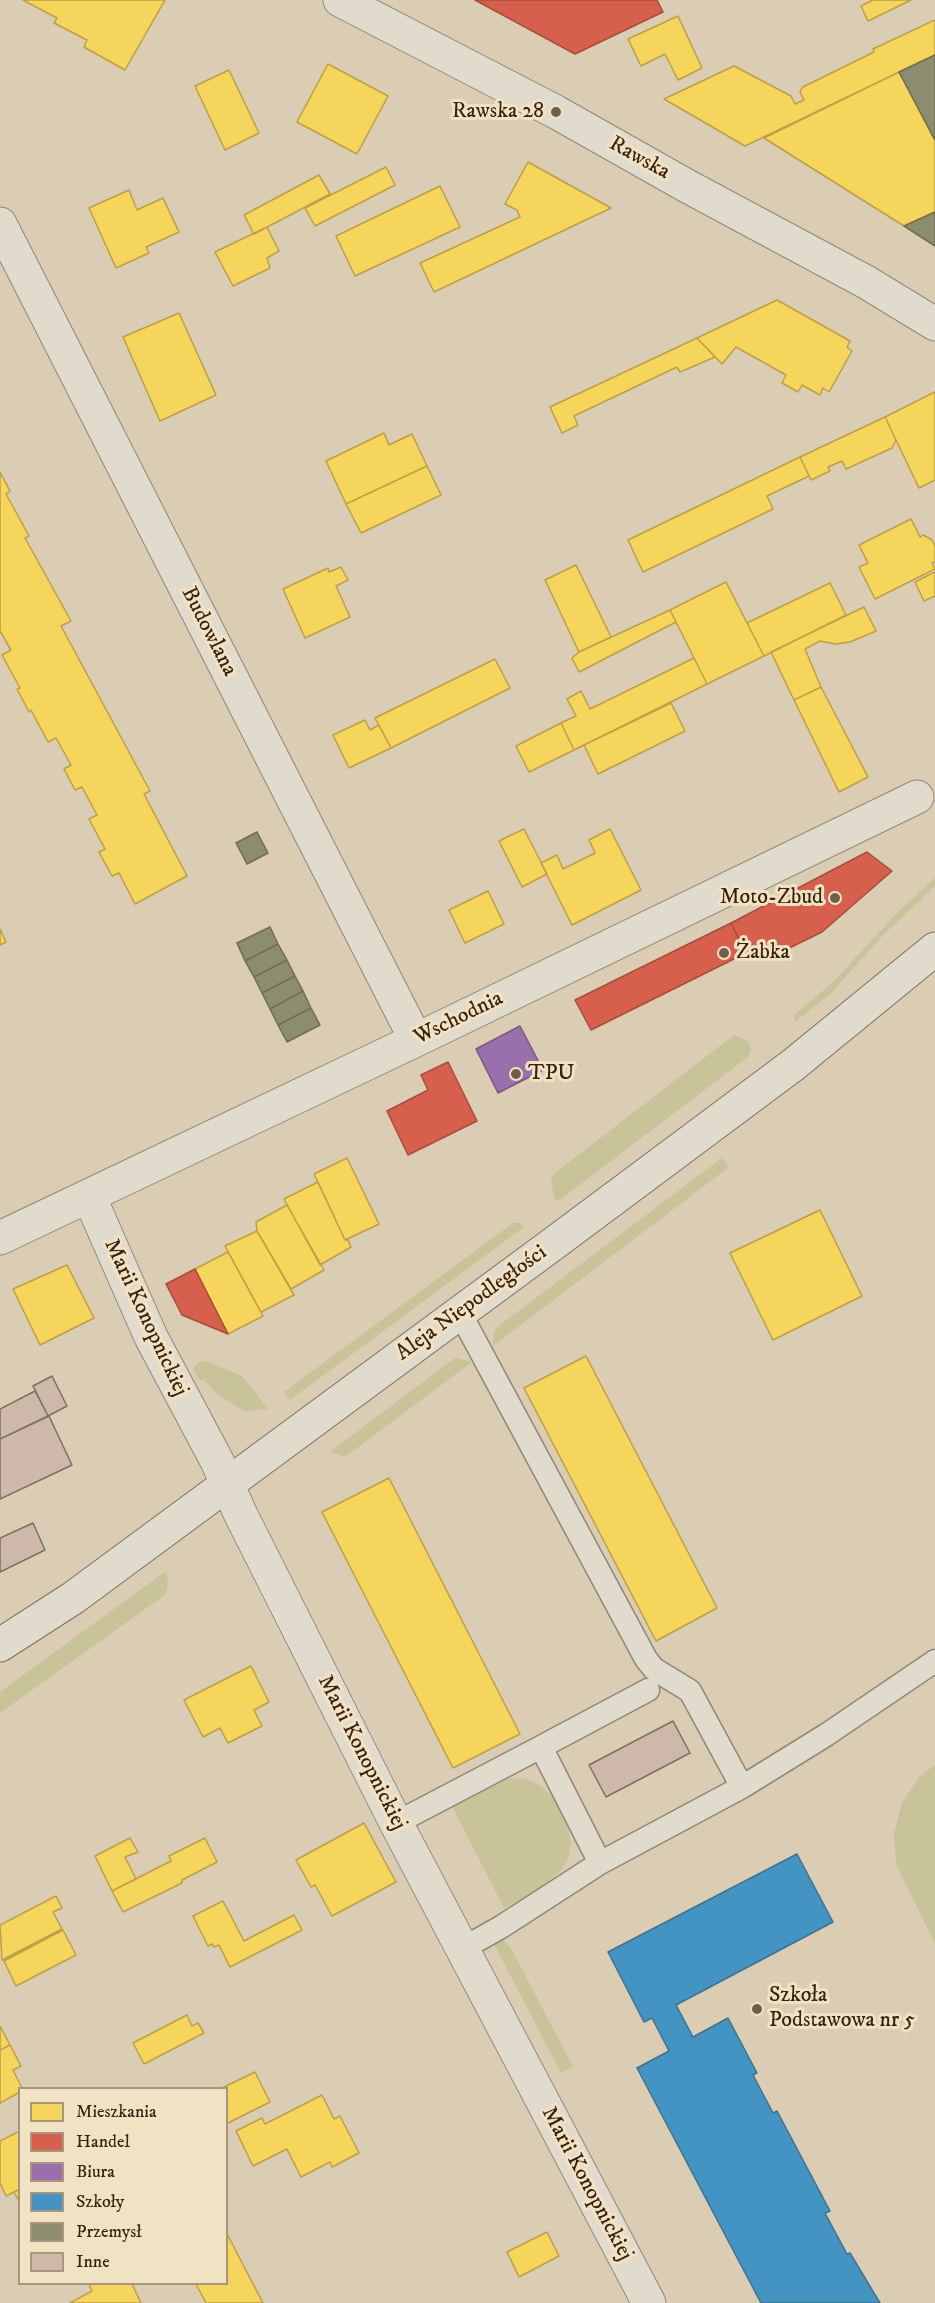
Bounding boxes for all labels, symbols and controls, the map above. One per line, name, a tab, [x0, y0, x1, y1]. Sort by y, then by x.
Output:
place label: Rawska 28	[452, 99, 544, 125]
marker: Rawska 28	[549, 105, 563, 119]
street label: Rawska	[604, 132, 674, 186]
street label: Budowlana	[174, 583, 242, 681]
place label: Moto-Zbud	[720, 885, 823, 911]
marker: Moto-Zbud	[828, 891, 842, 905]
place label: Żabka	[736, 940, 790, 966]
marker: Żabka	[717, 946, 731, 960]
street label: Wschodnia	[410, 986, 508, 1052]
place label: TPU	[528, 1061, 574, 1087]
marker: TPU	[509, 1067, 523, 1081]
street label: Marii Konopnickiej	[97, 1235, 193, 1401]
street label: Aleja Niepodległości	[391, 1240, 553, 1368]
street label: Marii Konopnickiej	[311, 1671, 411, 1835]
place label: Szkoła Podstawowa nr 5	[769, 1983, 915, 2035]
marker: Szkoła Podstawowa nr 5	[750, 2002, 764, 2016]
legend	[18, 2087, 228, 2285]
text: Mieszkania	[76, 2101, 157, 2123]
street label: Marii Konopnickiej	[534, 2103, 638, 2265]
text: Handel	[76, 2131, 130, 2153]
text: Biura	[76, 2161, 115, 2183]
text: Szkoły	[76, 2191, 124, 2213]
text: Przemysł	[76, 2221, 142, 2243]
text: Inne	[76, 2251, 110, 2273]

